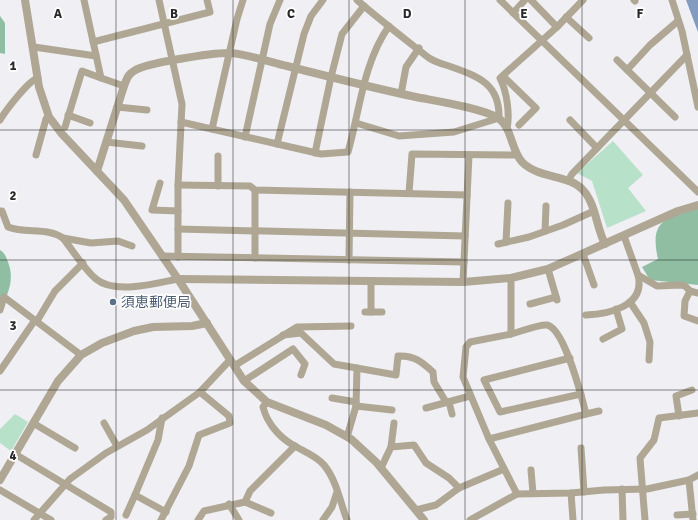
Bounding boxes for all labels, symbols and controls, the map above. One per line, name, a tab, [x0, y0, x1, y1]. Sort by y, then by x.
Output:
text: A	[54, 6, 63, 22]
text: B	[170, 6, 178, 22]
text: C	[287, 6, 295, 22]
text: D	[403, 6, 412, 22]
text: E	[520, 6, 528, 22]
text: F	[637, 6, 644, 22]
text: 1	[9, 58, 17, 74]
text: 2	[9, 188, 17, 204]
place label: 須恵郵便局	[121, 294, 191, 311]
marker: 須恵郵便局	[108, 297, 118, 307]
text: 3	[9, 318, 17, 334]
text: 4	[9, 448, 17, 464]

